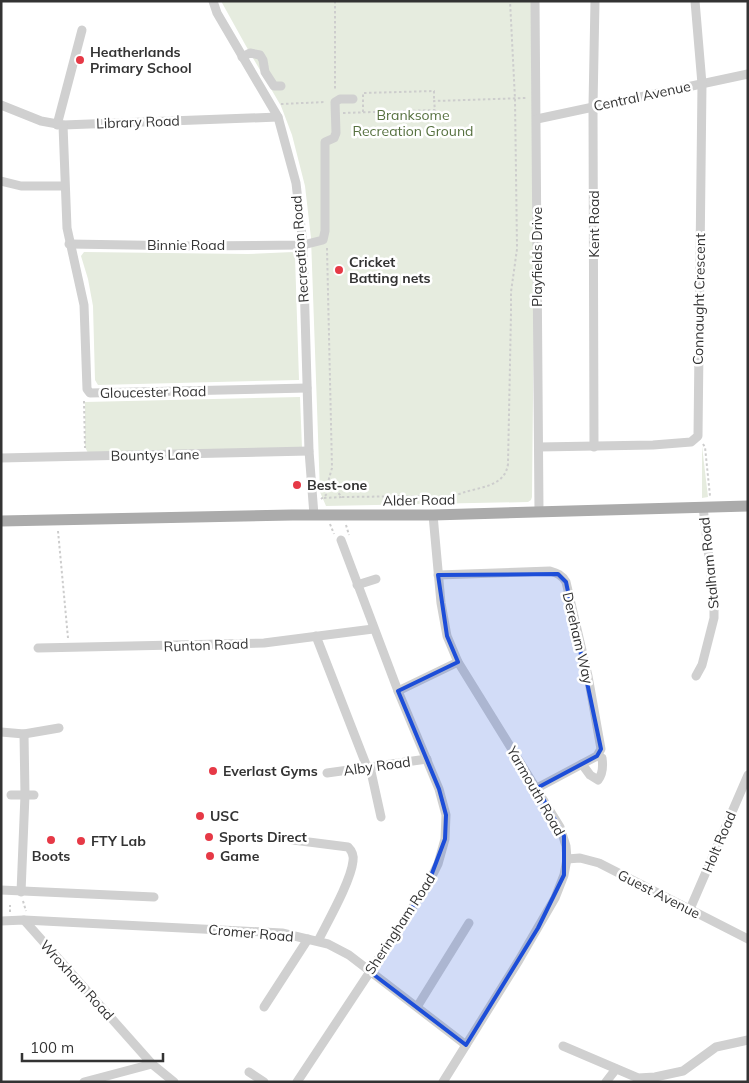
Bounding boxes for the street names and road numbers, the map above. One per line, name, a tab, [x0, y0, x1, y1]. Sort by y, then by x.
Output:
street label: Central Avenue	[592, 77, 692, 115]
street label: Library Road	[96, 112, 180, 132]
street label: Kent Road	[585, 190, 603, 258]
street label: Recreation Road	[287, 195, 313, 303]
street label: Playfields Drive	[528, 207, 546, 307]
street label: Connaught Crescent	[689, 233, 709, 365]
street label: Binnie Road	[147, 236, 225, 254]
street label: Gloucester Road	[100, 382, 206, 402]
street label: Bountys Lane	[111, 445, 199, 465]
street label: Alder Road	[382, 490, 456, 510]
street label: Stalham Road	[695, 516, 723, 610]
street label: Dereham Way	[559, 590, 597, 686]
street label: Runton Road	[163, 635, 249, 655]
street label: Yarmouth Road	[503, 742, 569, 839]
street label: Alby Road	[342, 752, 412, 780]
street label: Holt Road	[698, 809, 740, 875]
street label: Guest Avenue	[615, 866, 703, 922]
street label: Sheringham Road	[361, 870, 439, 978]
street label: Cromer Road	[208, 920, 294, 946]
street label: Wroxham Road	[36, 936, 118, 1024]

